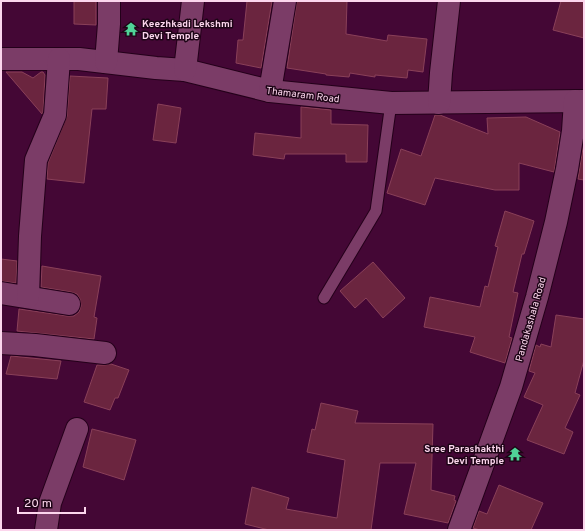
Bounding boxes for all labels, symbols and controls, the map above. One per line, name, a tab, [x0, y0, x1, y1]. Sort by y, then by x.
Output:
place label: Keezhkadi Lekshmi Devi Temple	[142, 18, 233, 43]
temple icon: Keezhkadi Lekshmi Devi Temple	[123, 21, 139, 37]
street label: Thamaram Road	[265, 85, 340, 106]
street label: Pandakashala Road	[513, 276, 550, 363]
place label: Sree Parashakthi Devi Temple	[424, 443, 504, 468]
temple icon: Sree Parashakthi Devi Temple	[507, 446, 523, 462]
scale bar	[18, 489, 85, 515]
text: 20 m	[24, 496, 52, 512]

